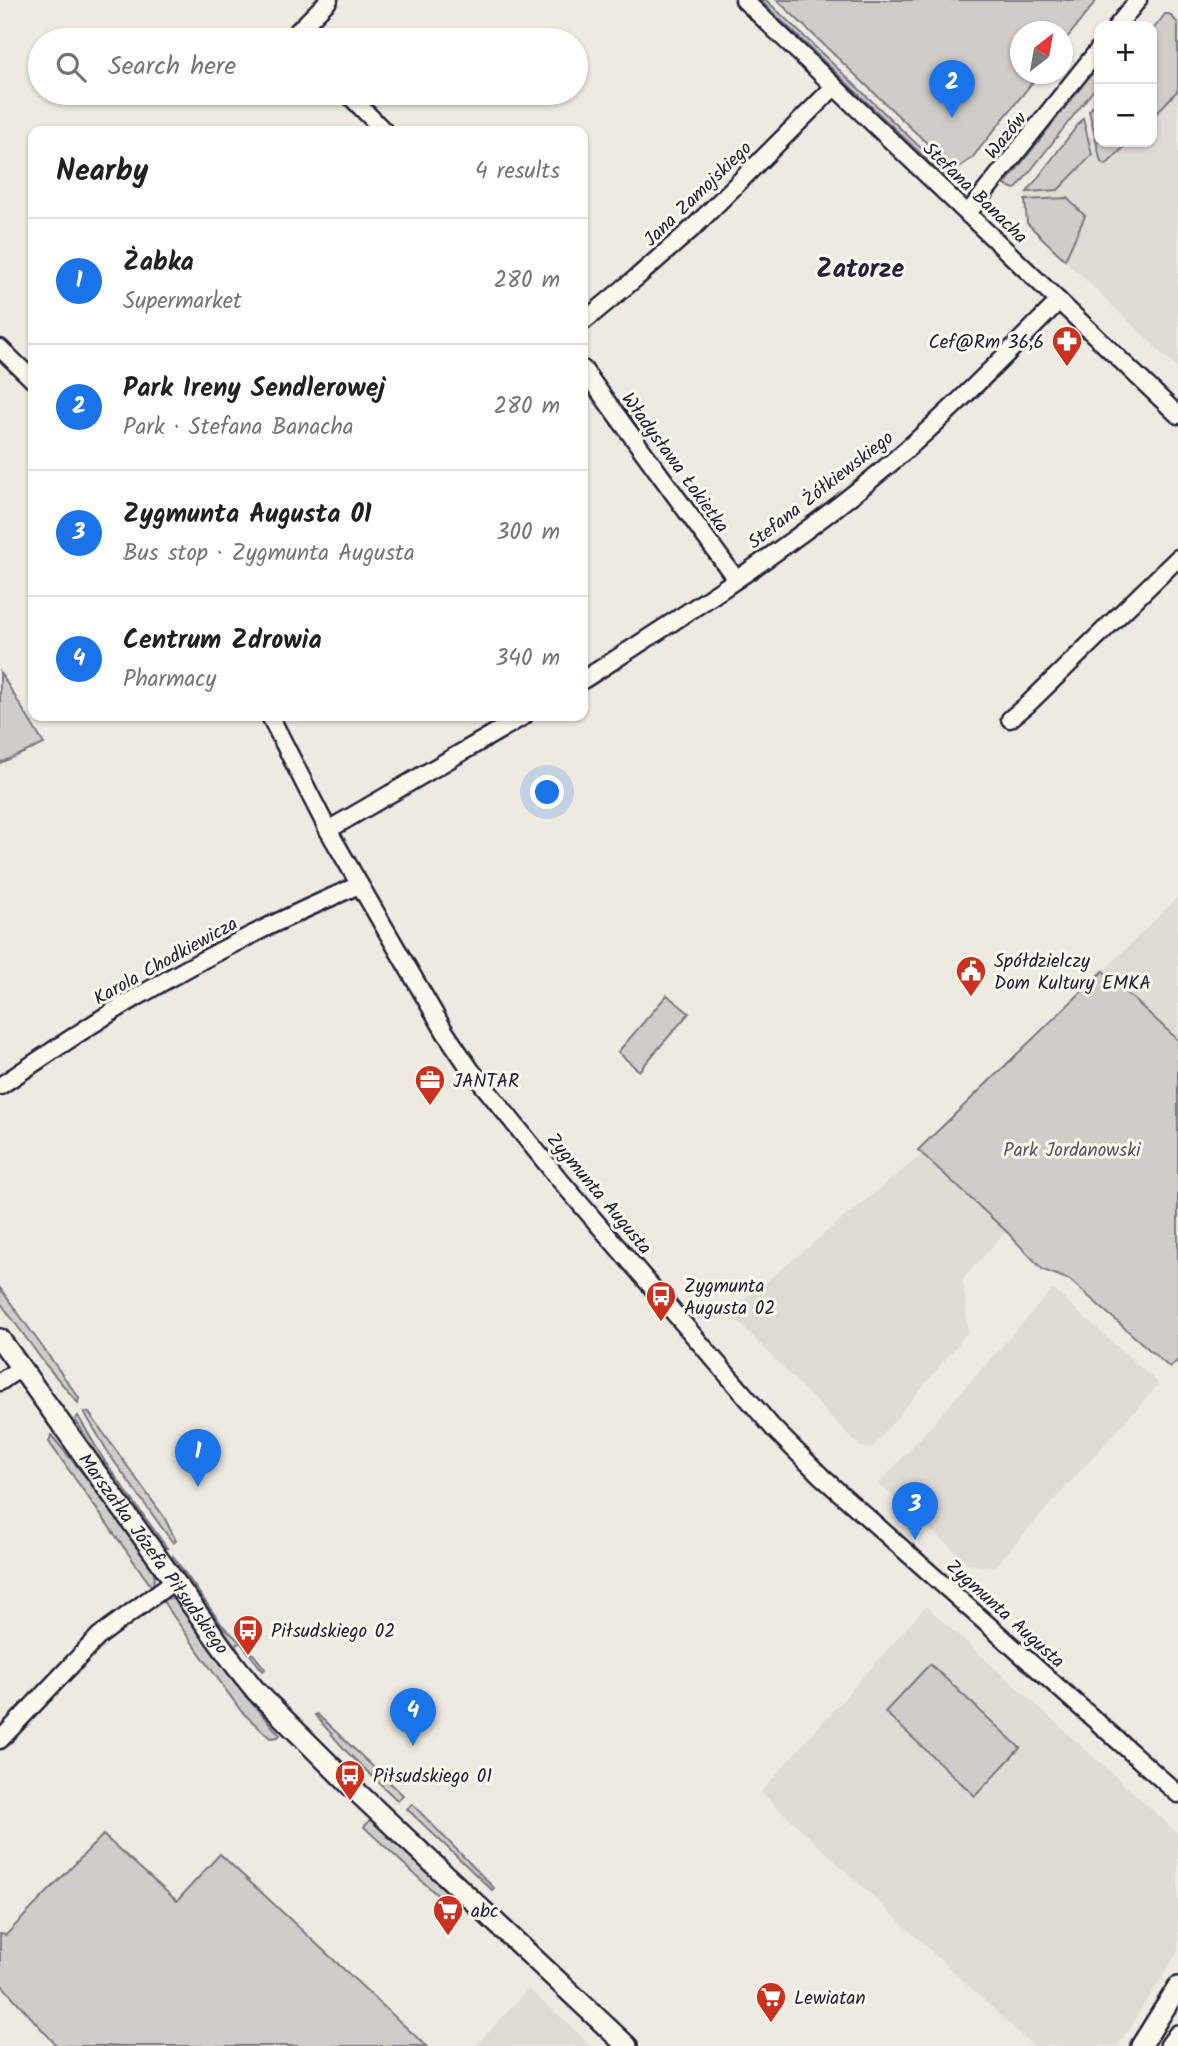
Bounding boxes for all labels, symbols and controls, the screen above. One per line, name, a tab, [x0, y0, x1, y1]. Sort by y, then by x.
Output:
north arrow	[1010, 21, 1073, 84]
map controls	[1094, 21, 1157, 147]
button: +	[1094, 21, 1157, 84]
search box	[28, 28, 588, 105]
text: Search here	[108, 46, 236, 88]
icon: search	[52, 48, 90, 86]
pin: 2	[929, 60, 975, 118]
button: −	[1094, 84, 1157, 147]
street label: Wazów	[978, 106, 1035, 166]
street label: Jana Zamojskiego	[637, 135, 760, 254]
street label: Stefana Banacha	[915, 135, 1034, 252]
text: Nearby	[56, 148, 148, 196]
text: 4 results	[475, 154, 560, 190]
text: Żabka	[123, 242, 194, 284]
district label: Zatorze	[816, 249, 904, 291]
text: 1	[76, 263, 82, 299]
text: 280 m	[494, 263, 560, 299]
text: Supermarket	[123, 284, 242, 320]
pharmacy icon: Cef@Rm 36,6	[1050, 324, 1084, 368]
place label: Cef@Rm 36,6	[928, 328, 1044, 358]
text: Park Ireny Sendlerowej	[123, 368, 385, 410]
street label: Władysława Łokietka	[613, 386, 736, 540]
text: 2	[72, 389, 86, 425]
text: 280 m	[494, 389, 560, 425]
text: Park · Stefana Banacha	[123, 410, 354, 446]
street label: Stefana Żółkiewskiego	[742, 424, 901, 557]
text: Zygmunta Augusta 01	[123, 494, 372, 536]
text: 3	[73, 515, 85, 551]
text: 300 m	[496, 515, 560, 551]
text: Bus stop · Zygmunta Augusta	[123, 536, 415, 572]
text: Centrum Zdrowia	[123, 620, 322, 662]
text: 4	[73, 641, 85, 677]
text: 340 m	[495, 641, 560, 677]
text: Pharmacy	[123, 662, 216, 698]
your location	[530, 775, 564, 809]
street label: Karola Chodkiewicza	[88, 910, 244, 1014]
place label: Spółdzielczy Dom Kultury EMKA	[994, 947, 1151, 999]
public building icon: Spółdzielczy Dom Kultury EMKA	[954, 954, 988, 998]
office icon: JANTAR	[413, 1063, 447, 1107]
place label: JANTAR	[453, 1067, 519, 1097]
street label: Zygmunta Augusta	[538, 1127, 659, 1262]
park label: Park Jordanowski	[1003, 1136, 1142, 1166]
place label: Zygmunta Augusta 02	[684, 1272, 775, 1324]
bus stop icon: Zygmunta Augusta 02	[644, 1279, 678, 1323]
pin: 1	[175, 1429, 221, 1487]
street label: Marszałka Józefa Piłsudskiego	[70, 1447, 236, 1661]
pin: 3	[892, 1482, 938, 1540]
street label: Zygmunta Augusta	[938, 1553, 1071, 1676]
bus stop icon: Piłsudskiego 02	[231, 1613, 265, 1657]
place label: Piłsudskiego 02	[271, 1617, 395, 1647]
pin: 4	[390, 1688, 436, 1746]
bus stop icon: Piłsudskiego 01	[333, 1758, 367, 1802]
place label: Piłsudskiego 01	[373, 1762, 492, 1792]
supermarket icon: abc	[431, 1893, 465, 1937]
place label: abc	[471, 1897, 498, 1927]
supermarket icon: Lewiatan	[754, 1980, 788, 2024]
place label: Lewiatan	[794, 1984, 866, 2014]

